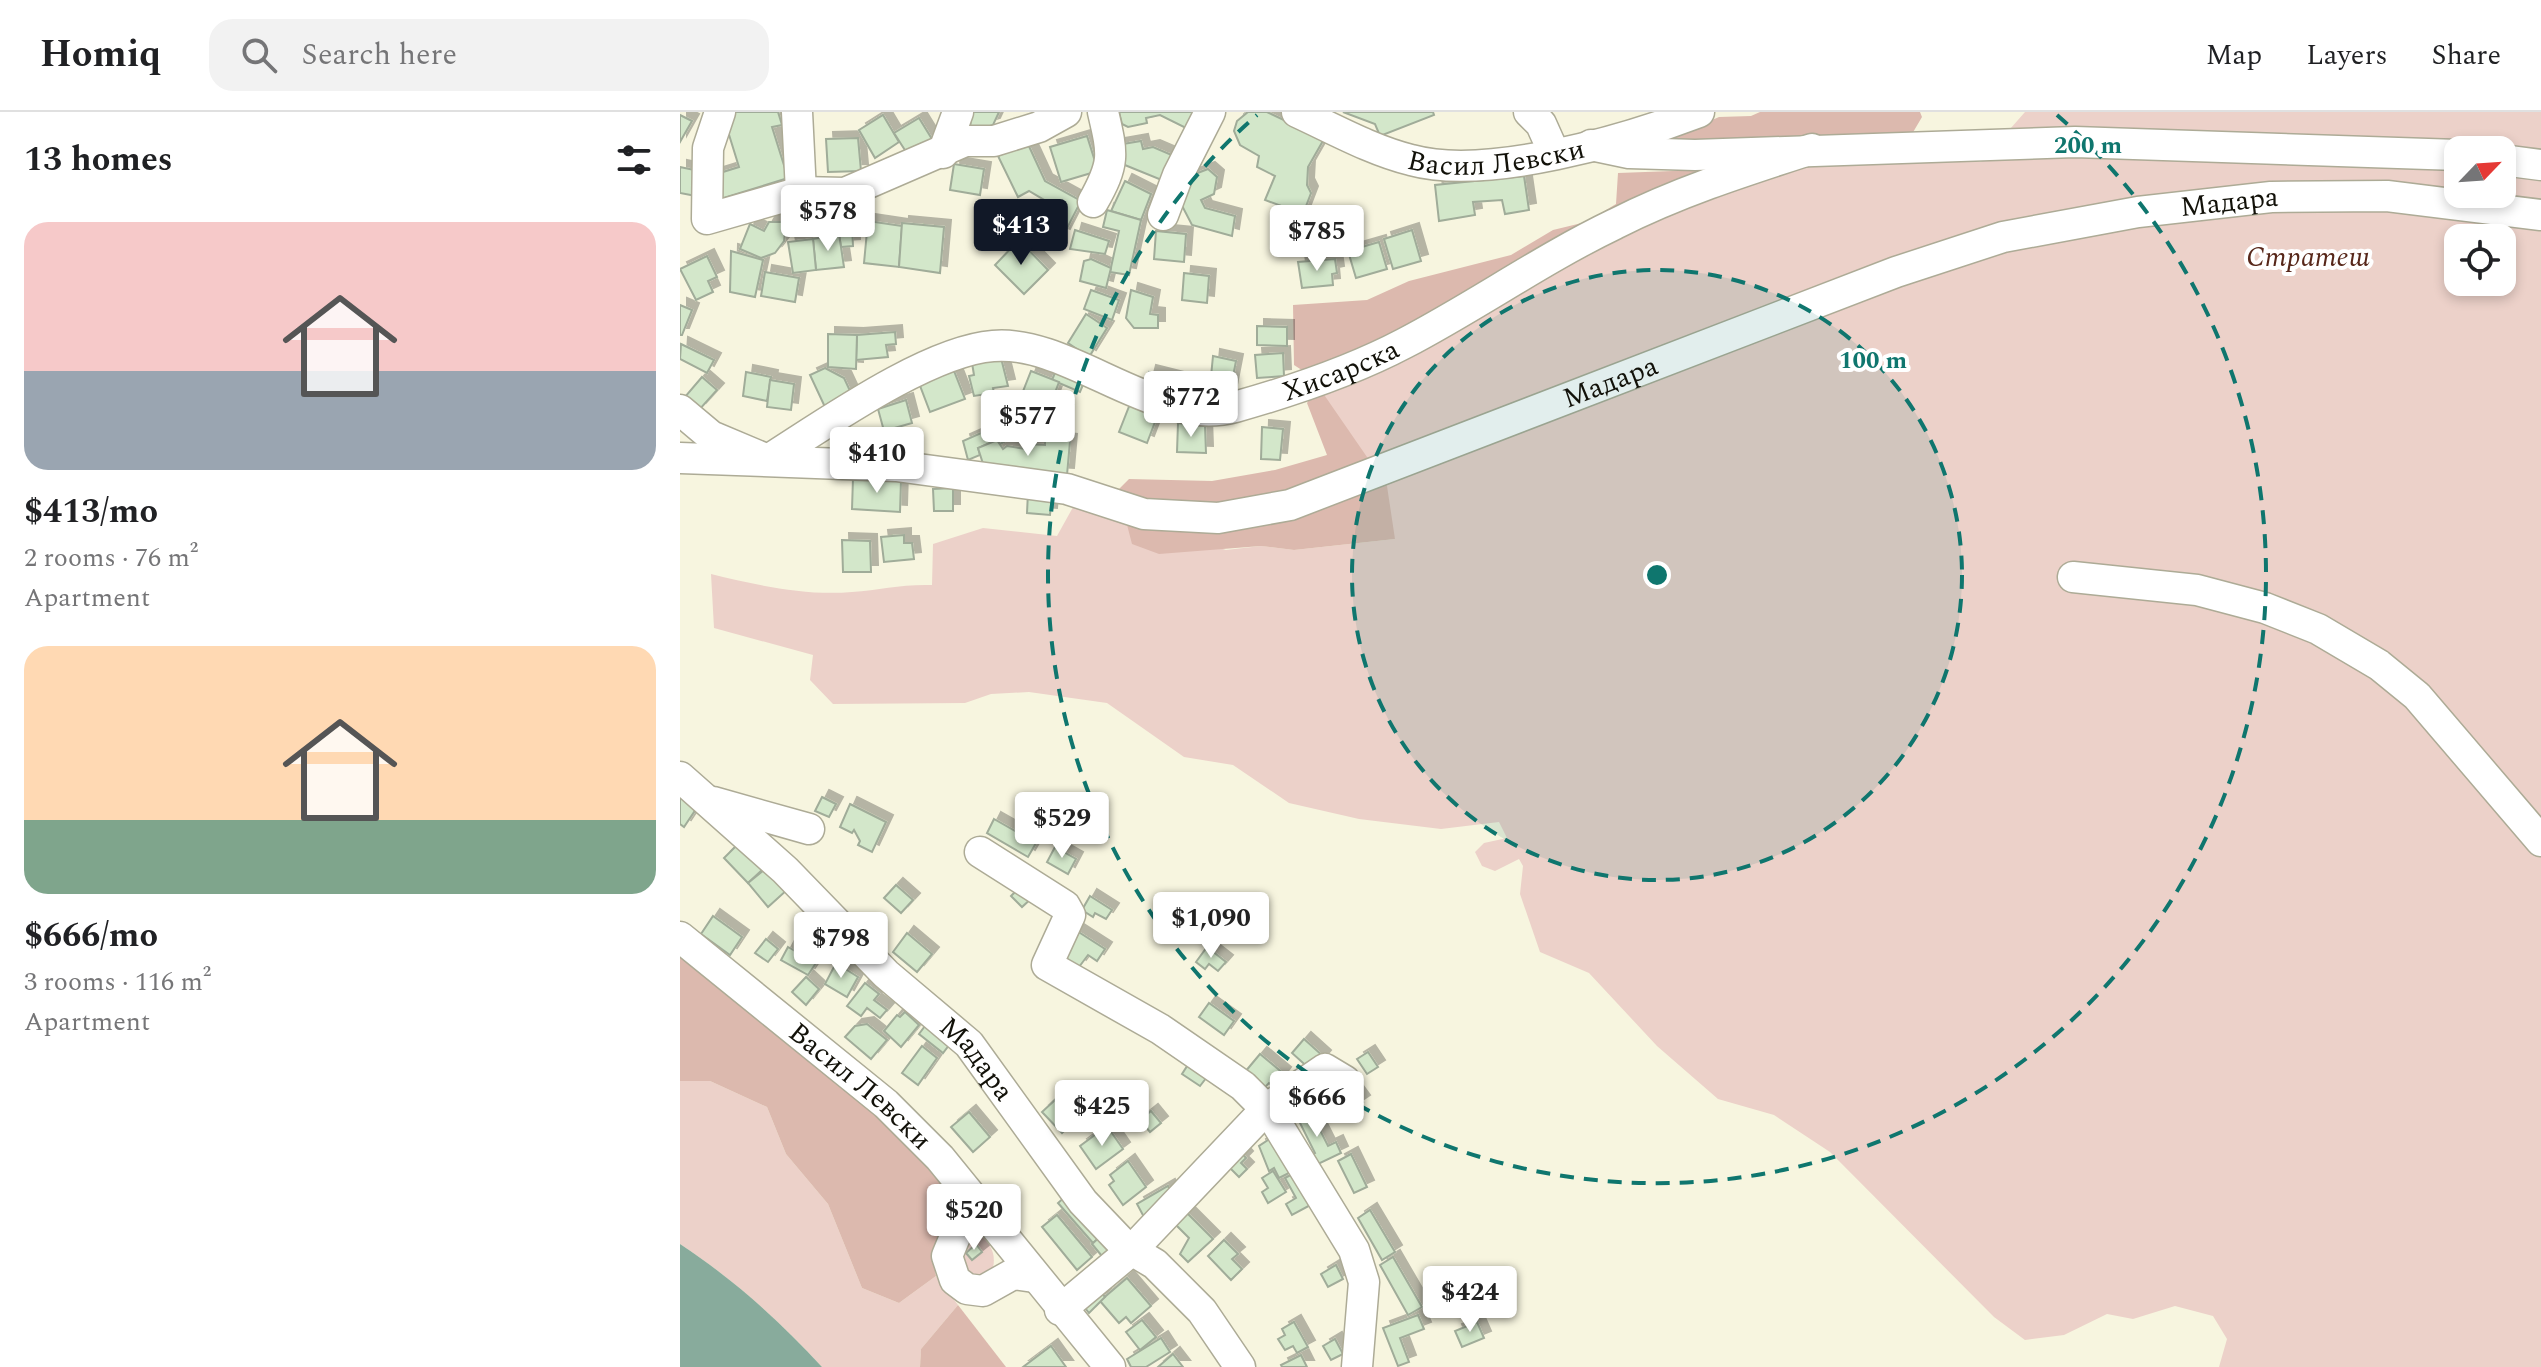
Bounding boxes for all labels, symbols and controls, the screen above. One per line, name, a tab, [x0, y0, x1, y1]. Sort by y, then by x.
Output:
search box	[209, 19, 769, 91]
text: Homiq	[40, 26, 161, 84]
text: Search here	[301, 32, 457, 78]
icon: search	[237, 33, 281, 77]
text: Map	[2206, 34, 2262, 77]
text: Layers	[2306, 34, 2388, 77]
text: Share	[2432, 34, 2501, 77]
street label: Васил Левски	[1403, 127, 1589, 187]
text: 200 m	[2054, 128, 2122, 164]
text: 13 homes	[24, 134, 173, 186]
north arrow	[2444, 136, 2516, 208]
map controls	[2444, 136, 2516, 296]
icon: filters	[612, 138, 656, 182]
street label: Мадара	[2178, 175, 2279, 229]
pin: $578	[781, 185, 875, 253]
text: $578	[799, 191, 857, 231]
pin: $413	[974, 199, 1068, 267]
text: $413	[992, 205, 1050, 245]
pin: $785	[1270, 205, 1364, 273]
text: $785	[1288, 211, 1346, 251]
button: locate	[2444, 224, 2516, 296]
park label: Стратеш	[2246, 236, 2370, 279]
icon: home	[268, 274, 412, 418]
street label: Хисарска	[1276, 328, 1407, 413]
text: 100 m	[1839, 343, 1907, 379]
street label: Мадара	[1556, 344, 1664, 420]
pin: $772	[1144, 371, 1238, 439]
text: $772	[1162, 377, 1220, 417]
pin: $577	[981, 390, 1075, 458]
text: $577	[999, 396, 1057, 436]
pin: $410	[830, 427, 924, 495]
text: $410	[848, 433, 906, 473]
text: $413/mo	[24, 486, 158, 538]
text: 2 rooms · 76 m²	[24, 538, 198, 578]
centre of rings	[1643, 561, 1671, 589]
text: Apartment	[24, 578, 150, 618]
icon: home	[268, 698, 412, 842]
pin: $529	[1015, 792, 1109, 860]
text: $529	[1033, 798, 1091, 838]
pin: $1,090	[1146, 892, 1276, 960]
text: $1,090	[1171, 898, 1251, 938]
text: $666/mo	[24, 910, 158, 962]
pin: $798	[794, 912, 888, 980]
text: $798	[812, 918, 870, 958]
text: 3 rooms · 116 m²	[24, 962, 211, 1002]
text: Apartment	[24, 1002, 150, 1042]
street label: Мадара	[930, 1006, 1025, 1110]
street label: Васил Левски	[779, 1012, 942, 1160]
pin: $666	[1270, 1071, 1364, 1139]
text: $666	[1288, 1077, 1346, 1117]
pin: $425	[1055, 1080, 1149, 1148]
text: $425	[1073, 1086, 1131, 1126]
pin: $520	[927, 1184, 1021, 1252]
text: $520	[945, 1190, 1003, 1230]
pin: $424	[1423, 1266, 1517, 1334]
text: $424	[1441, 1272, 1499, 1312]

